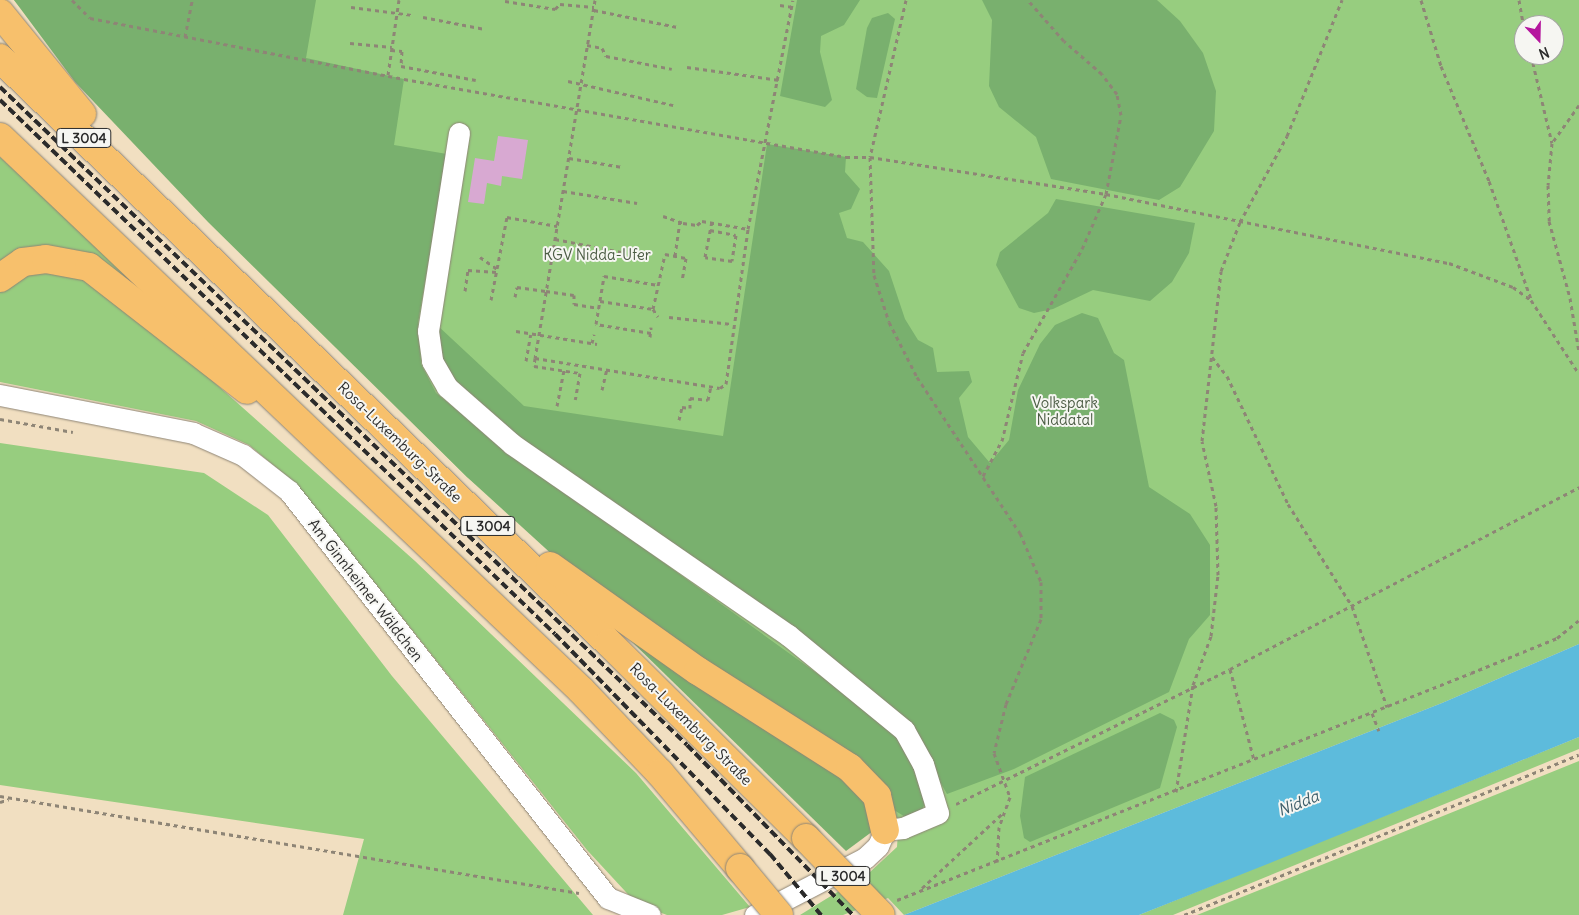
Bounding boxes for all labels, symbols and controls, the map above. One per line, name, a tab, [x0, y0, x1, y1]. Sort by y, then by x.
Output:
north arrow	[1514, 15, 1564, 65]
text: N	[1536, 43, 1552, 63]
road number: L 3004	[55, 126, 113, 150]
park label: KGV Nidda-Ufer	[543, 246, 651, 264]
street label: Rosa-Luxemburg-Straße	[334, 378, 466, 506]
park label: Volkspark Niddatal	[1032, 393, 1098, 428]
road number: L 3004	[459, 514, 517, 538]
street label: Am Ginnheimer Wäldchen	[305, 515, 427, 665]
street label: Rosa-Luxemburg-Straße	[626, 659, 756, 789]
water label: Nidda	[1275, 786, 1321, 820]
road number: L 3004	[814, 864, 872, 888]

